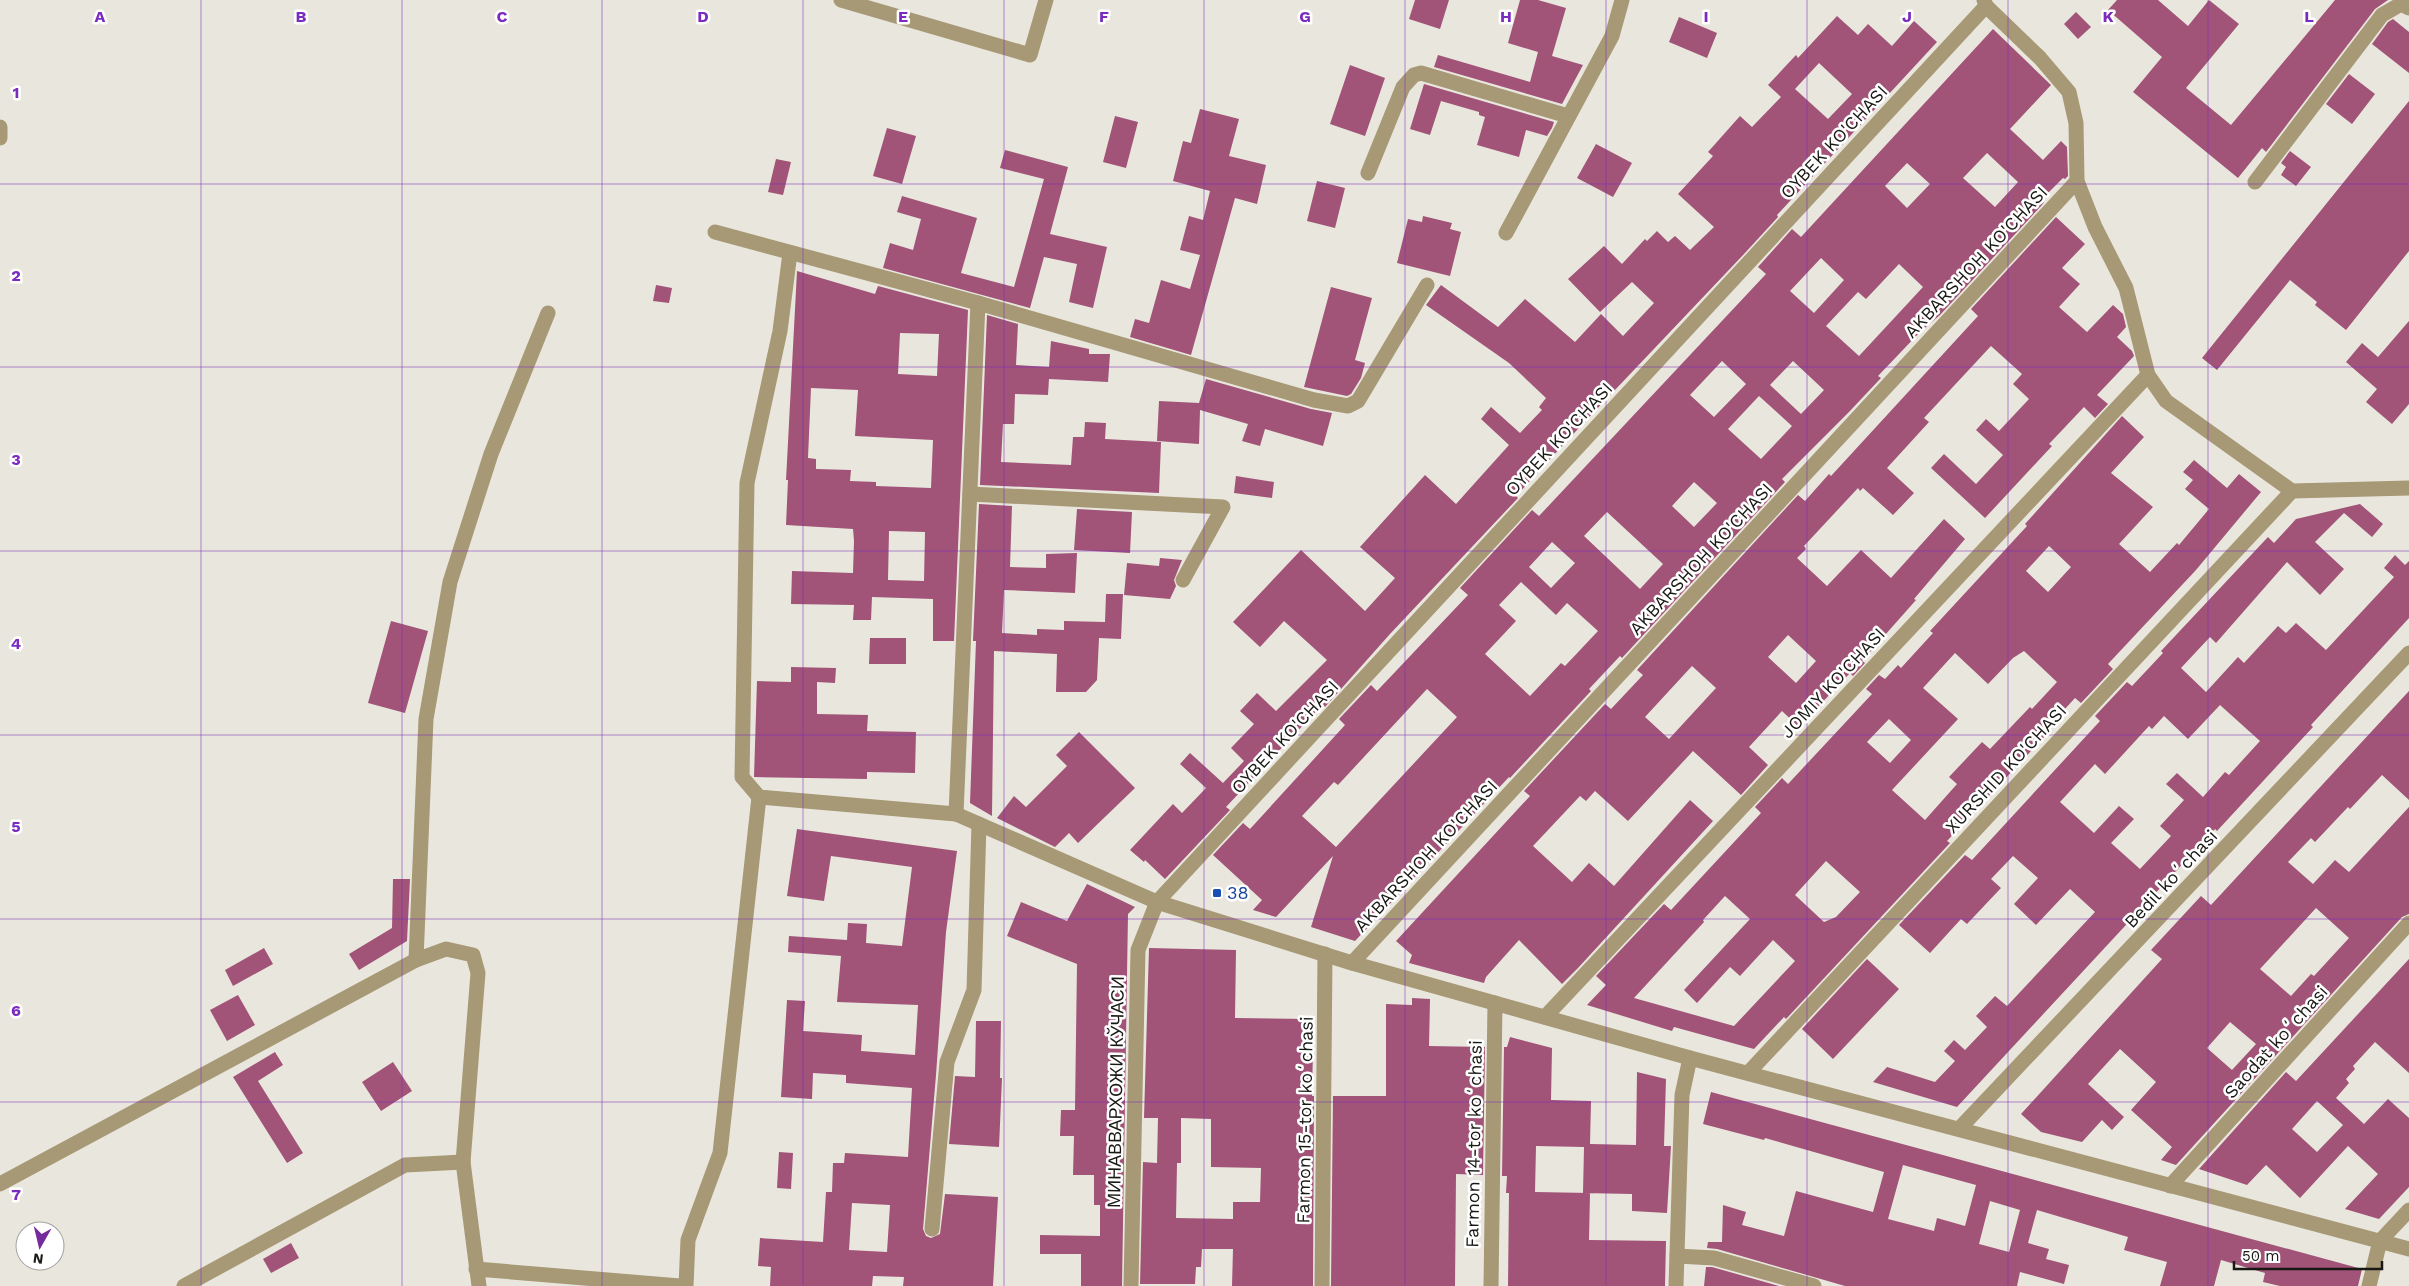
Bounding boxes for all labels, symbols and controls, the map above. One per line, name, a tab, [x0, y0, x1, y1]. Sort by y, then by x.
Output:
text: A	[95, 7, 106, 26]
text: B	[296, 7, 307, 26]
text: C	[497, 7, 508, 26]
text: D	[697, 7, 709, 26]
text: E	[898, 7, 908, 26]
text: F	[1099, 7, 1109, 26]
text: G	[1299, 7, 1311, 26]
text: H	[1500, 7, 1512, 26]
text: I	[1703, 7, 1709, 26]
text: J	[1902, 7, 1912, 26]
text: K	[2102, 7, 2114, 26]
text: L	[2304, 7, 2314, 26]
street label: OYBEK KO'CHASI	[1776, 81, 1891, 203]
text: 1	[13, 83, 19, 102]
street label: AKBARSHOH KO'CHASI	[1900, 181, 2051, 342]
text: 2	[11, 266, 21, 285]
street label: OYBEK KO'CHASI	[1501, 378, 1616, 500]
text: 3	[11, 450, 21, 469]
street label: AKBARSHOH KO'CHASI	[1625, 478, 1776, 639]
street label: JOMIY KO'CHASI	[1776, 623, 1889, 742]
text: 4	[11, 634, 21, 653]
street label: OYBEK KO'CHASI	[1227, 676, 1342, 798]
street label: XURSHID KO'CHASI	[1941, 700, 2071, 837]
street label: AKBARSHOH KO'CHASI	[1350, 775, 1501, 936]
text: 5	[11, 817, 21, 836]
street label: Bedil koʻchasi	[2120, 825, 2221, 932]
place label: 38	[1227, 882, 1249, 903]
marker: 38	[1211, 887, 1223, 899]
street label: МИНАВВАРХОЖИ КЎЧАСИ	[1103, 976, 1128, 1208]
street label: Saodat koʻchasi	[2220, 981, 2332, 1102]
text: 6	[11, 1001, 21, 1020]
street label: Farmon 15-tor koʻchasi	[1292, 1016, 1317, 1224]
street label: Farmon 14-tor koʻchasi	[1461, 1040, 1486, 1248]
text: 7	[11, 1185, 21, 1204]
north arrow	[15, 1221, 65, 1271]
scale bar	[2234, 1238, 2382, 1270]
text: 50 m	[2242, 1247, 2279, 1265]
text: N	[32, 1250, 44, 1268]

